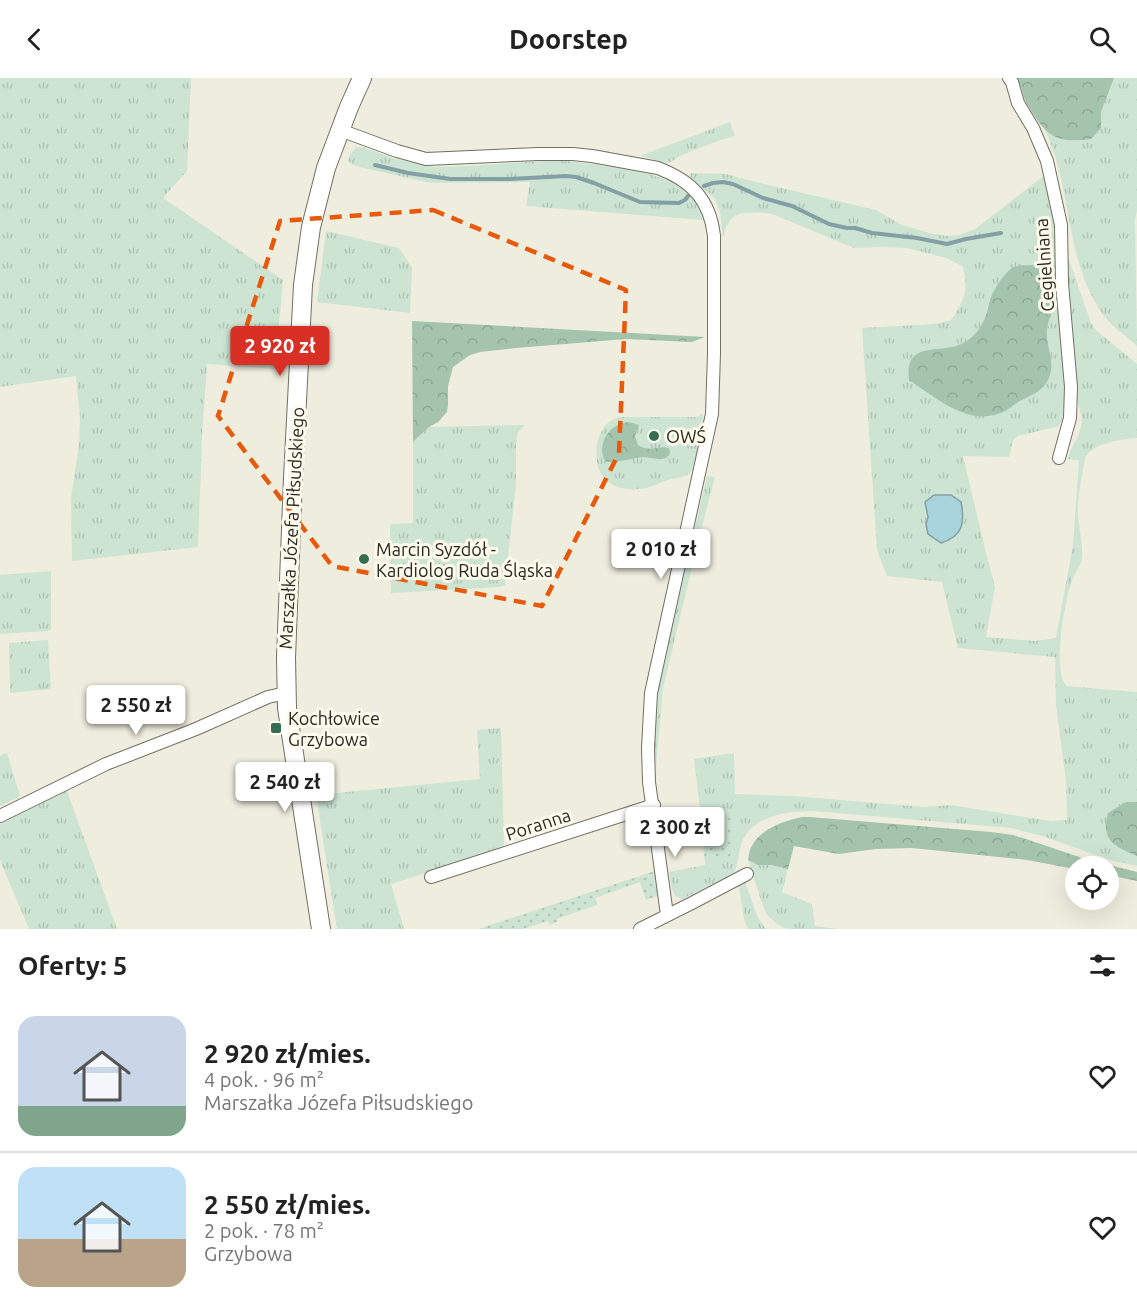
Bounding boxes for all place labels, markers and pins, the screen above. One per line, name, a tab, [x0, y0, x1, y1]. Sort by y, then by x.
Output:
pin: 2 920 zł	[218, 326, 342, 377]
place label: OWŚ	[666, 425, 706, 446]
marker: OWŚ	[647, 429, 661, 443]
pin: 2 010 zł	[599, 529, 723, 580]
place label: Marcin Syzdół - Kardiolog Ruda Śląska	[376, 539, 553, 580]
marker: Marcin Syzdół - Kardiolog Ruda Śląska	[357, 552, 371, 566]
pin: 2 550 zł	[74, 685, 198, 736]
place label: Kochłowice Grzybowa	[288, 708, 380, 749]
marker: Kochłowice Grzybowa	[269, 721, 283, 735]
pin: 2 540 zł	[223, 762, 347, 813]
pin: 2 300 zł	[613, 807, 737, 858]

